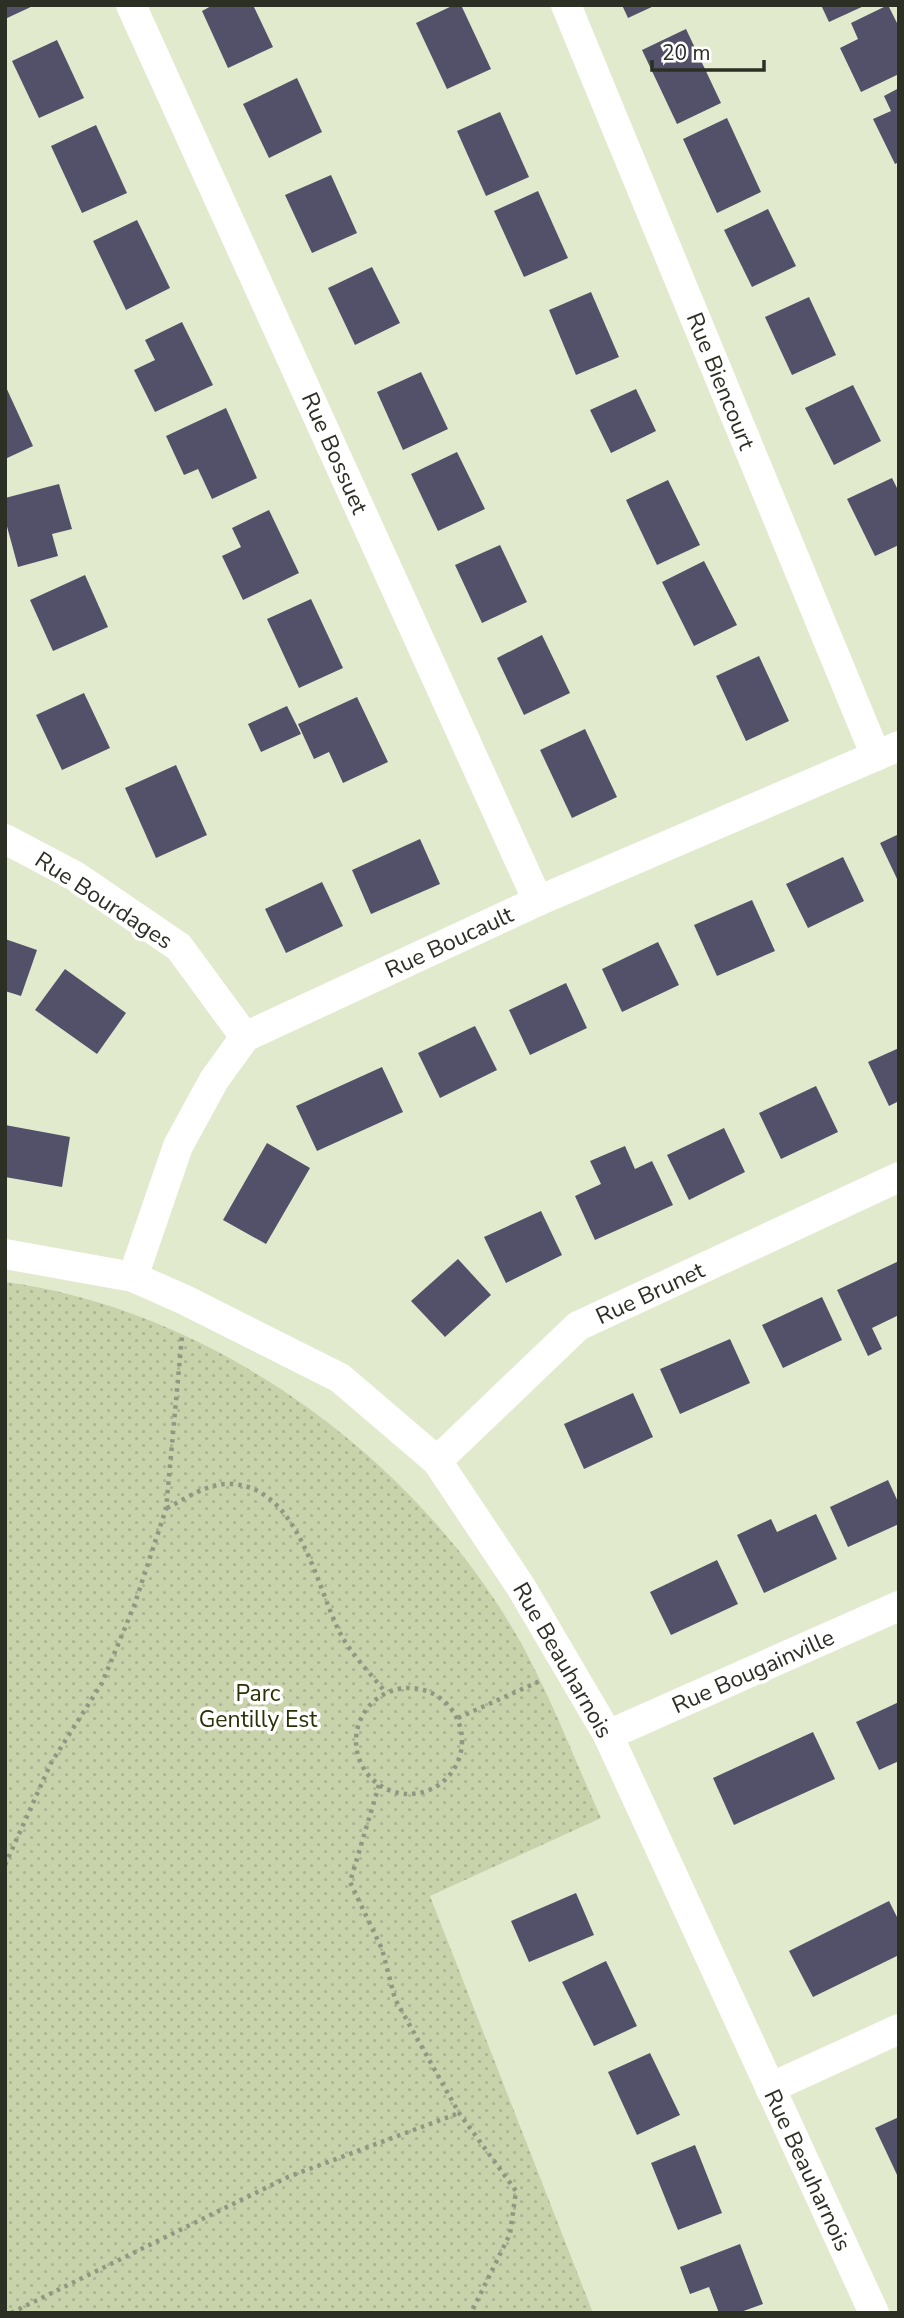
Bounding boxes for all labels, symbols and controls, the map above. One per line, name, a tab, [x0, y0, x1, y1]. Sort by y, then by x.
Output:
scale bar	[652, 28, 764, 72]
text: 20 m	[662, 39, 711, 67]
street label: Rue Biencourt	[679, 308, 763, 455]
street label: Rue Bossuet	[294, 387, 376, 520]
street label: Rue Bourdages	[29, 844, 178, 956]
street label: Rue Boucault	[380, 899, 519, 986]
street label: Rue Brunet	[591, 1254, 710, 1332]
street label: Rue Beauharnois	[505, 1577, 620, 1744]
street label: Rue Bougainville	[667, 1622, 839, 1721]
park label: Parc Gentilly Est	[199, 1678, 318, 1735]
street label: Rue Beauharnois	[757, 2084, 859, 2256]

